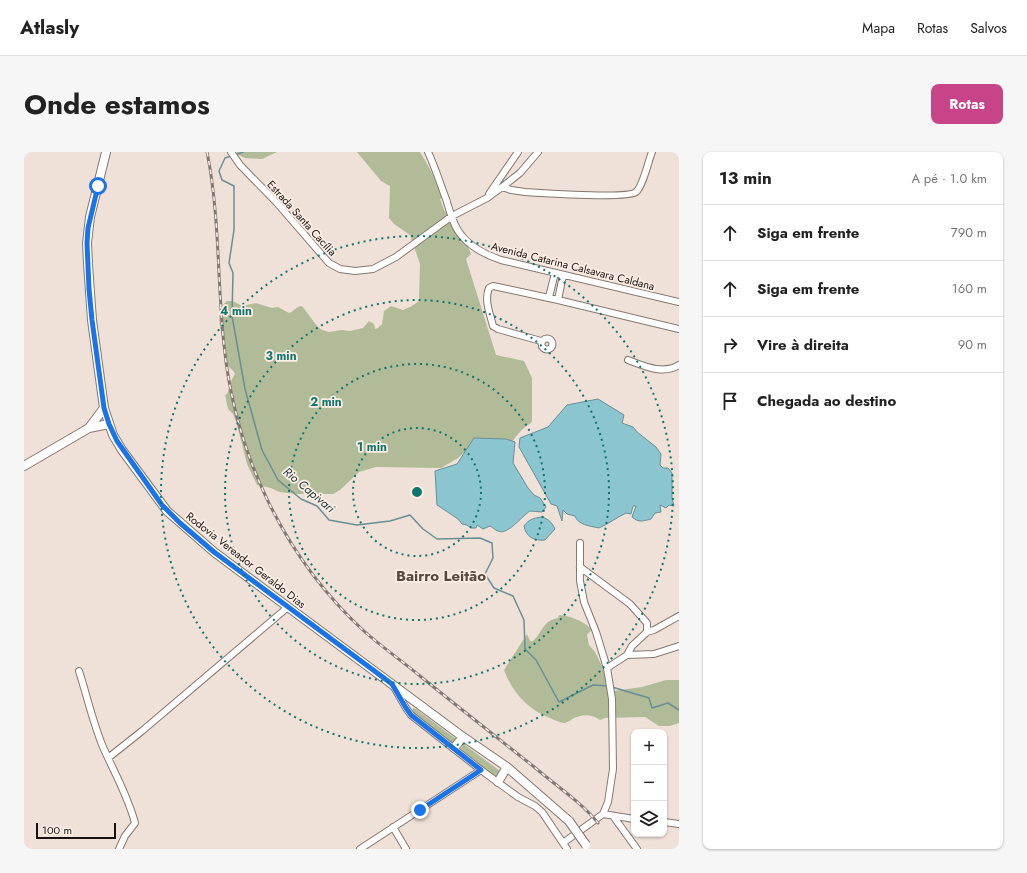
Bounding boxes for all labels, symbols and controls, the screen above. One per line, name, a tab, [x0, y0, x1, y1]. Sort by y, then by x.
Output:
text: Atlasly	[20, 14, 79, 41]
text: Mapa	[862, 18, 895, 38]
text: Rotas	[917, 18, 948, 38]
text: Salvos	[970, 18, 1007, 38]
text: Onde estamos	[24, 84, 210, 125]
button: Rotas	[931, 84, 1003, 124]
text: 13 min	[719, 166, 772, 190]
text: A pé · 1.0 km	[911, 169, 987, 188]
route start	[89, 177, 107, 195]
street label: Estrada Santa Cacília	[264, 177, 340, 259]
icon: ahead	[719, 222, 741, 244]
text: Siga em frente	[757, 222, 859, 244]
text: 790 m	[951, 223, 987, 242]
street label: Avenida Catarina Calsavara Caldana	[490, 238, 656, 294]
icon: ahead	[719, 278, 741, 300]
text: Siga em frente	[757, 278, 859, 300]
text: 160 m	[952, 279, 987, 298]
text: 4 min	[220, 302, 252, 320]
icon: right	[719, 334, 741, 356]
text: Vire à direita	[757, 334, 849, 356]
text: 90 m	[958, 335, 987, 354]
text: 3 min	[265, 347, 297, 365]
icon: arrive	[719, 390, 741, 412]
text: Chegada ao destino	[757, 390, 896, 412]
text: 2 min	[310, 393, 342, 411]
text: 1 min	[357, 438, 387, 456]
water label: Rio Capivari	[279, 463, 339, 518]
centre of rings	[410, 485, 424, 499]
street label: Rodovia Vereador Geraldo Dias	[183, 508, 310, 612]
district label: Bairro Leitão	[396, 565, 486, 587]
map controls	[631, 729, 667, 837]
button: +	[631, 729, 667, 765]
button: −	[631, 765, 667, 801]
route end	[411, 801, 429, 819]
button: layers	[631, 801, 667, 837]
scale bar	[36, 821, 116, 840]
text: 100 m	[42, 822, 72, 838]

